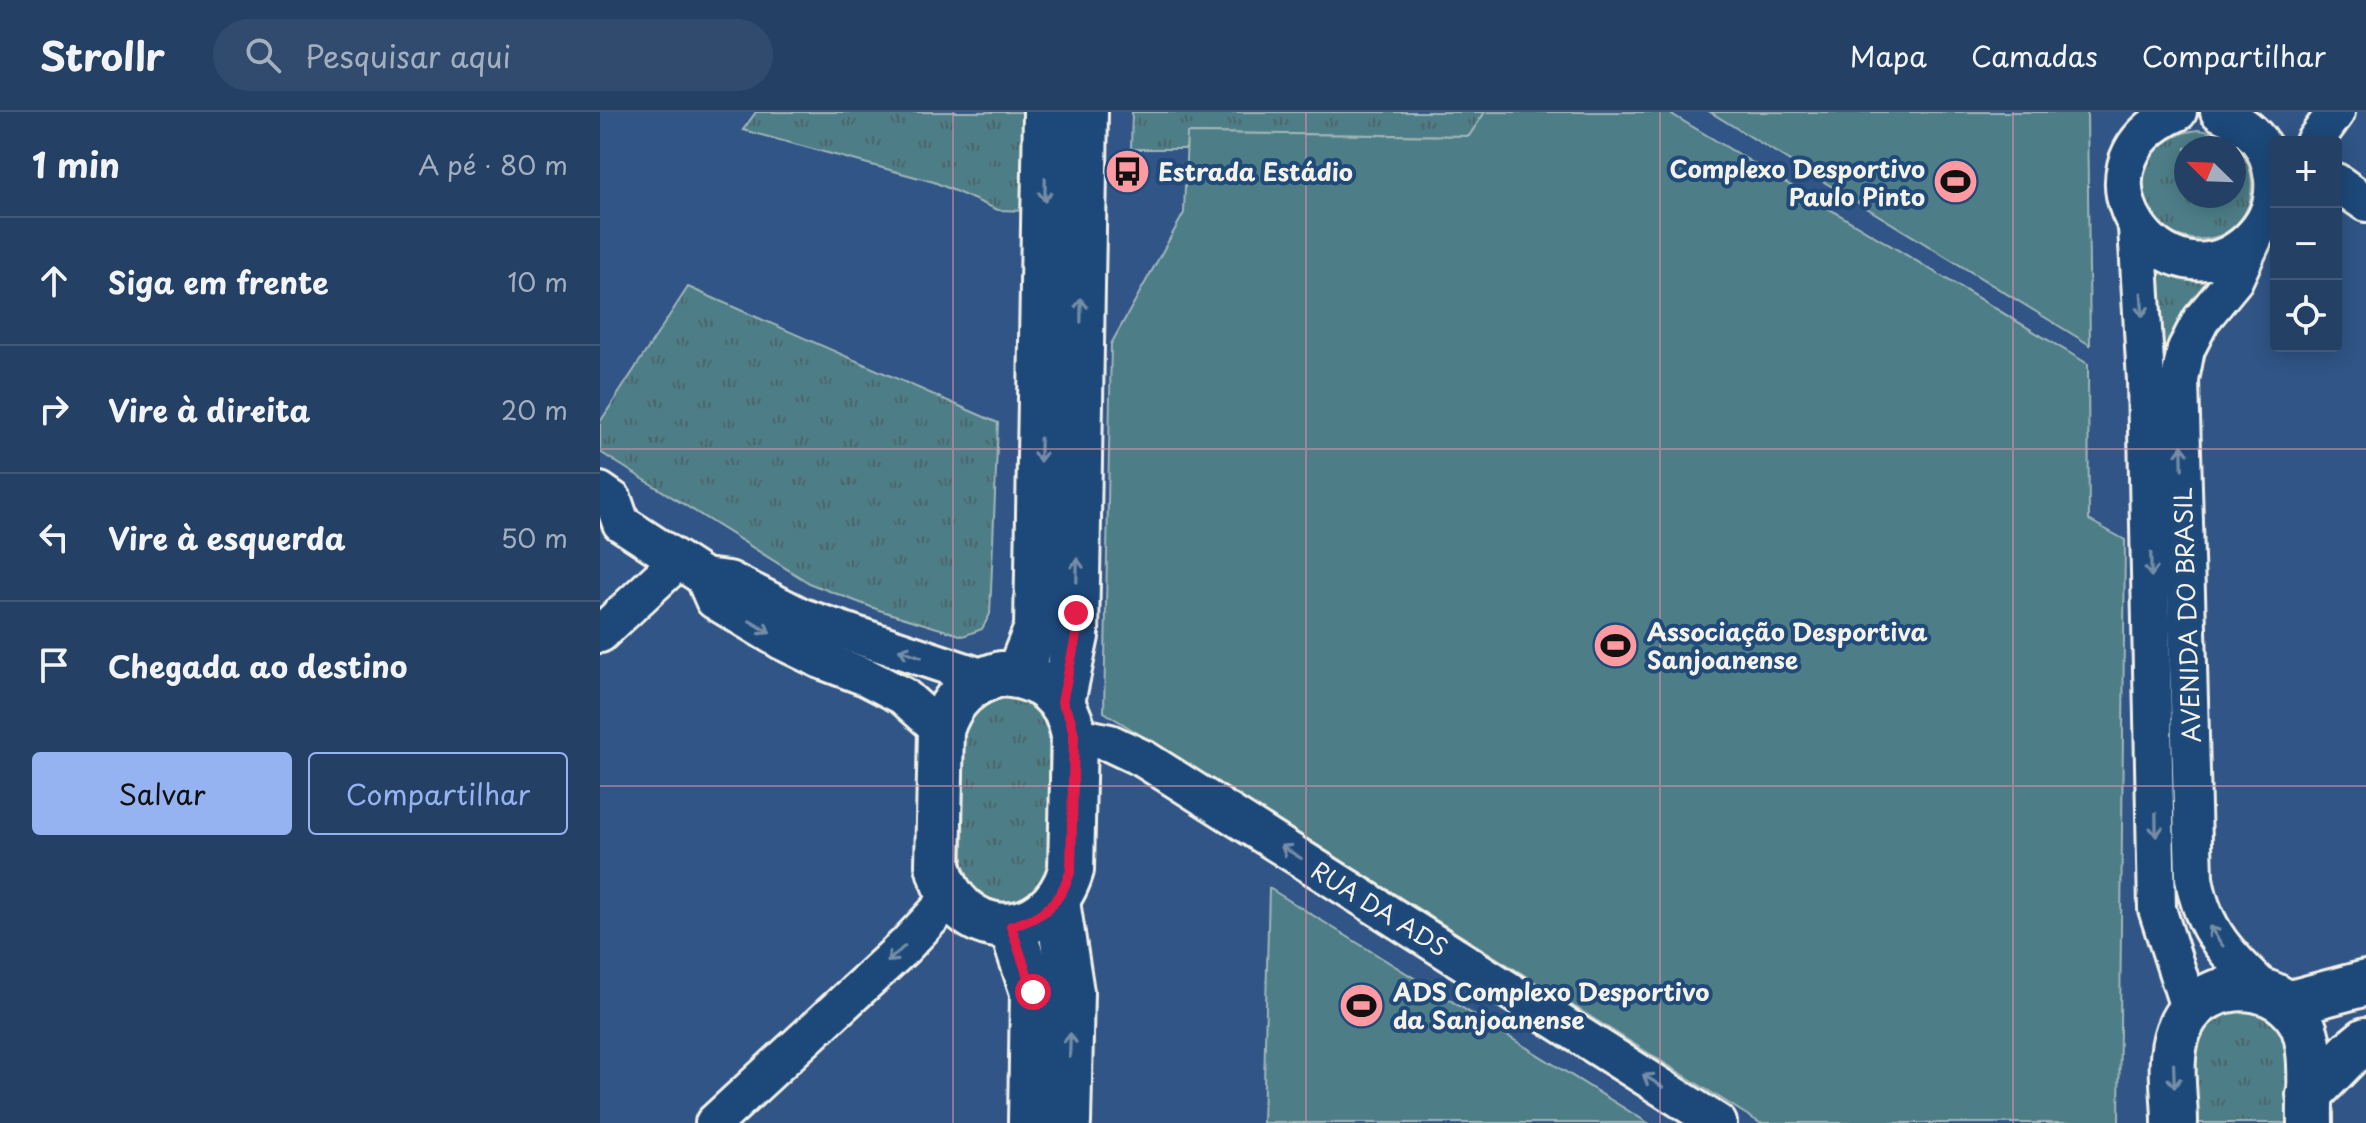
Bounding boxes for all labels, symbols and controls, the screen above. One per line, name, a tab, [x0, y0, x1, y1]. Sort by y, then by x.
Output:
search box	[213, 19, 773, 91]
text: Strollr	[40, 27, 165, 84]
icon: search	[241, 33, 285, 77]
text: Pesquisar aqui	[305, 33, 511, 78]
text: Mapa	[1850, 34, 1927, 77]
text: Camadas	[1971, 34, 2098, 77]
text: Compartilhar	[2142, 34, 2326, 77]
north arrow	[2174, 136, 2246, 208]
map controls	[2270, 136, 2342, 352]
button: +	[2270, 136, 2342, 208]
text: 1 min	[32, 138, 120, 190]
text: A pé · 80 m	[418, 145, 568, 184]
bus stop icon: Estrada Estádio	[1103, 147, 1151, 195]
place label: Complexo Desportivo Paulo Pinto	[1670, 150, 1925, 214]
place label: Estrada Estádio	[1158, 153, 1353, 189]
sports icon: Complexo Desportivo Paulo Pinto	[1932, 158, 1980, 206]
one-way arrow	[1037, 176, 1052, 203]
button: −	[2270, 208, 2342, 280]
icon: ahead	[32, 259, 76, 303]
text: Siga em frente	[108, 259, 329, 304]
text: 10 m	[507, 262, 568, 301]
button: locate	[2270, 280, 2342, 352]
one-way arrow	[2135, 291, 2150, 318]
one-way arrow	[1074, 297, 1089, 324]
icon: right	[32, 387, 76, 431]
text: Vire à direita	[108, 387, 310, 432]
text: 20 m	[501, 390, 568, 429]
one-way arrow	[1033, 436, 1048, 463]
one-way arrow	[2174, 444, 2190, 471]
street label: AVENIDA DO BRASIL	[2164, 487, 2208, 743]
icon: left	[32, 515, 76, 559]
text: Vire à esquerda	[108, 515, 346, 560]
text: 50 m	[501, 518, 568, 557]
one-way arrow	[2143, 551, 2159, 578]
one-way arrow	[1069, 557, 1085, 584]
route end	[1058, 595, 1094, 631]
place label: Associação Desportiva Sanjoanense	[1647, 613, 1927, 677]
one-way arrow	[748, 619, 771, 635]
sports icon: Associação Desportiva Sanjoanense	[1592, 621, 1640, 669]
icon: arrive	[32, 643, 76, 687]
text: Chegada ao destino	[108, 643, 407, 688]
one-way arrow	[897, 645, 922, 660]
button: Salvar	[32, 752, 292, 835]
button: Compartilhar	[308, 752, 568, 835]
one-way arrow	[2148, 811, 2164, 838]
one-way arrow	[1280, 844, 1303, 860]
street label: RUA DA ADS	[1305, 852, 1455, 964]
one-way arrow	[2208, 925, 2224, 947]
one-way arrow	[887, 944, 906, 963]
place label: ADS Complexo Desportivo da Sanjoanense	[1392, 973, 1709, 1037]
route start	[1015, 974, 1051, 1010]
sports icon: ADS Complexo Desportivo da Sanjoanense	[1338, 981, 1386, 1029]
one-way arrow	[1062, 1032, 1078, 1059]
one-way arrow	[2166, 1062, 2182, 1089]
one-way arrow	[1642, 1073, 1664, 1090]

